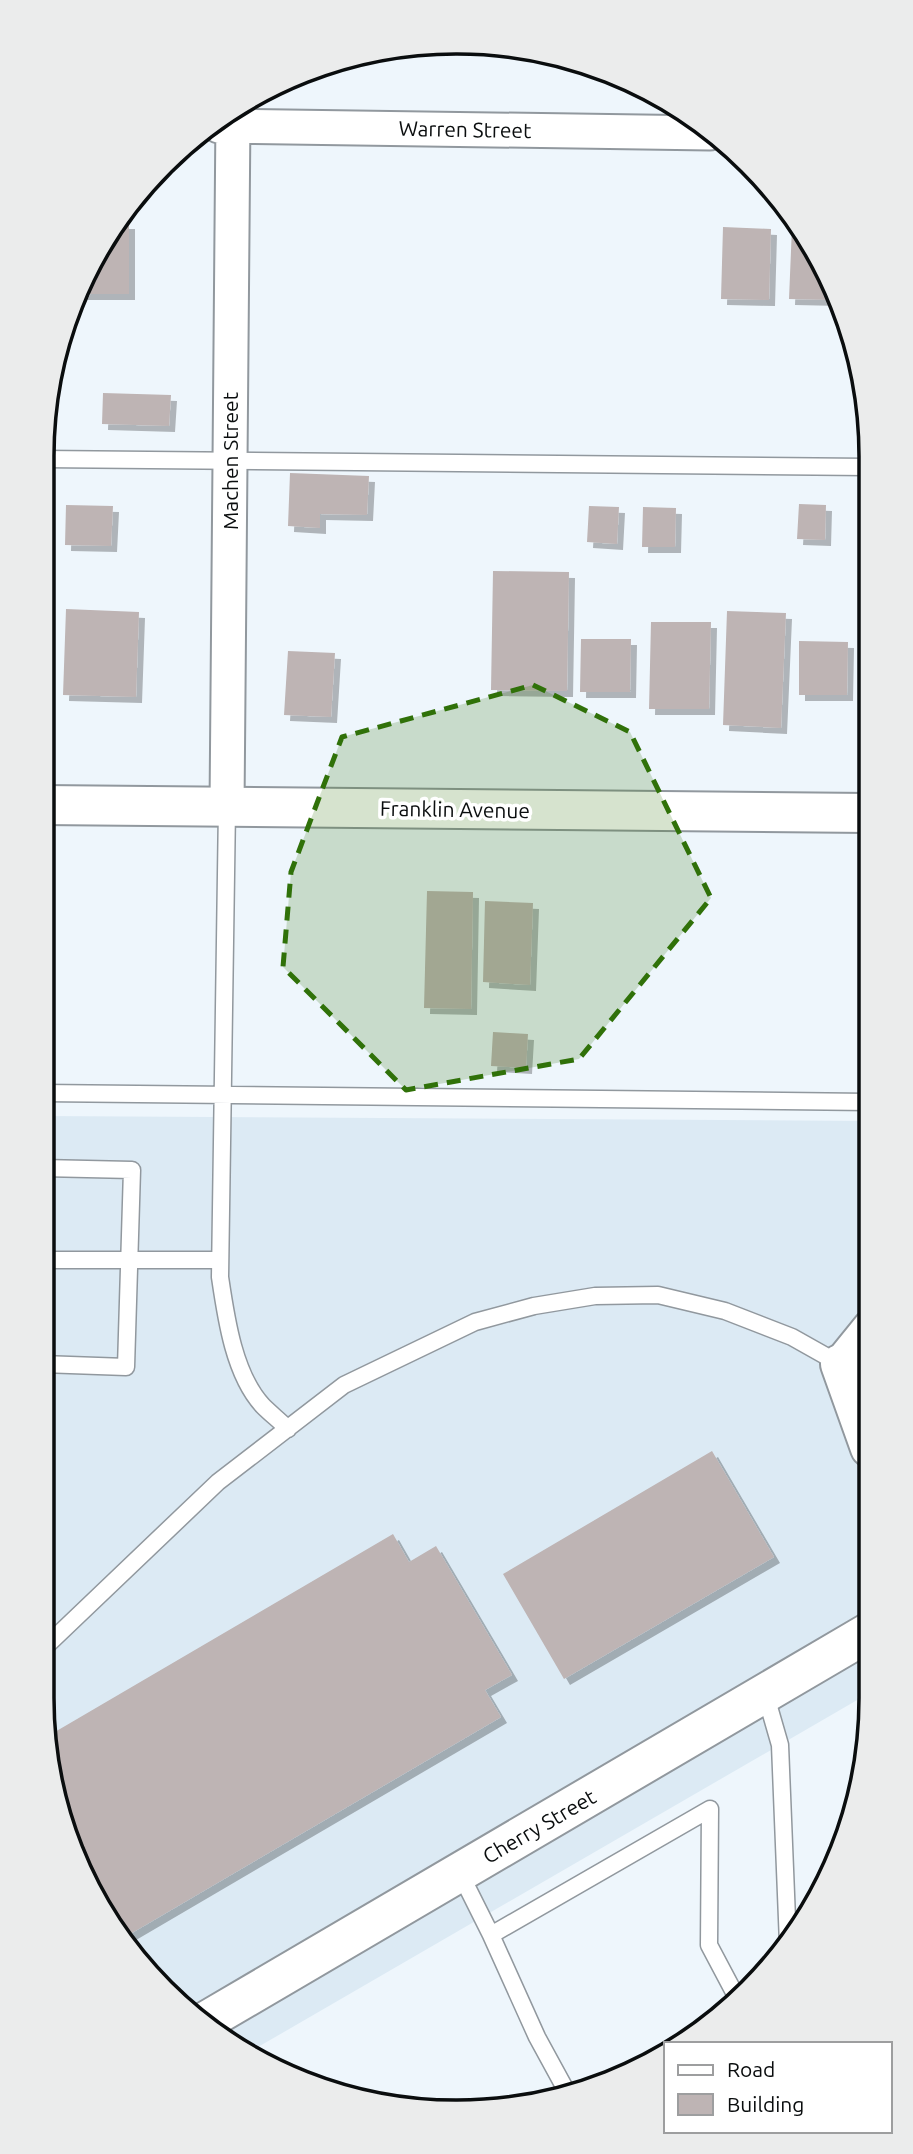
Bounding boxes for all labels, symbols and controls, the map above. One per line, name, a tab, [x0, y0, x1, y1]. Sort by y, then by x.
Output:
street label: Warren Street	[398, 116, 532, 142]
street label: Machen Street	[218, 392, 242, 530]
street label: Franklin Avenue	[380, 796, 530, 822]
street label: Cherry Street	[478, 1784, 600, 1868]
legend	[664, 2042, 892, 2133]
text: Road	[727, 2057, 775, 2081]
text: Building	[727, 2092, 804, 2116]

